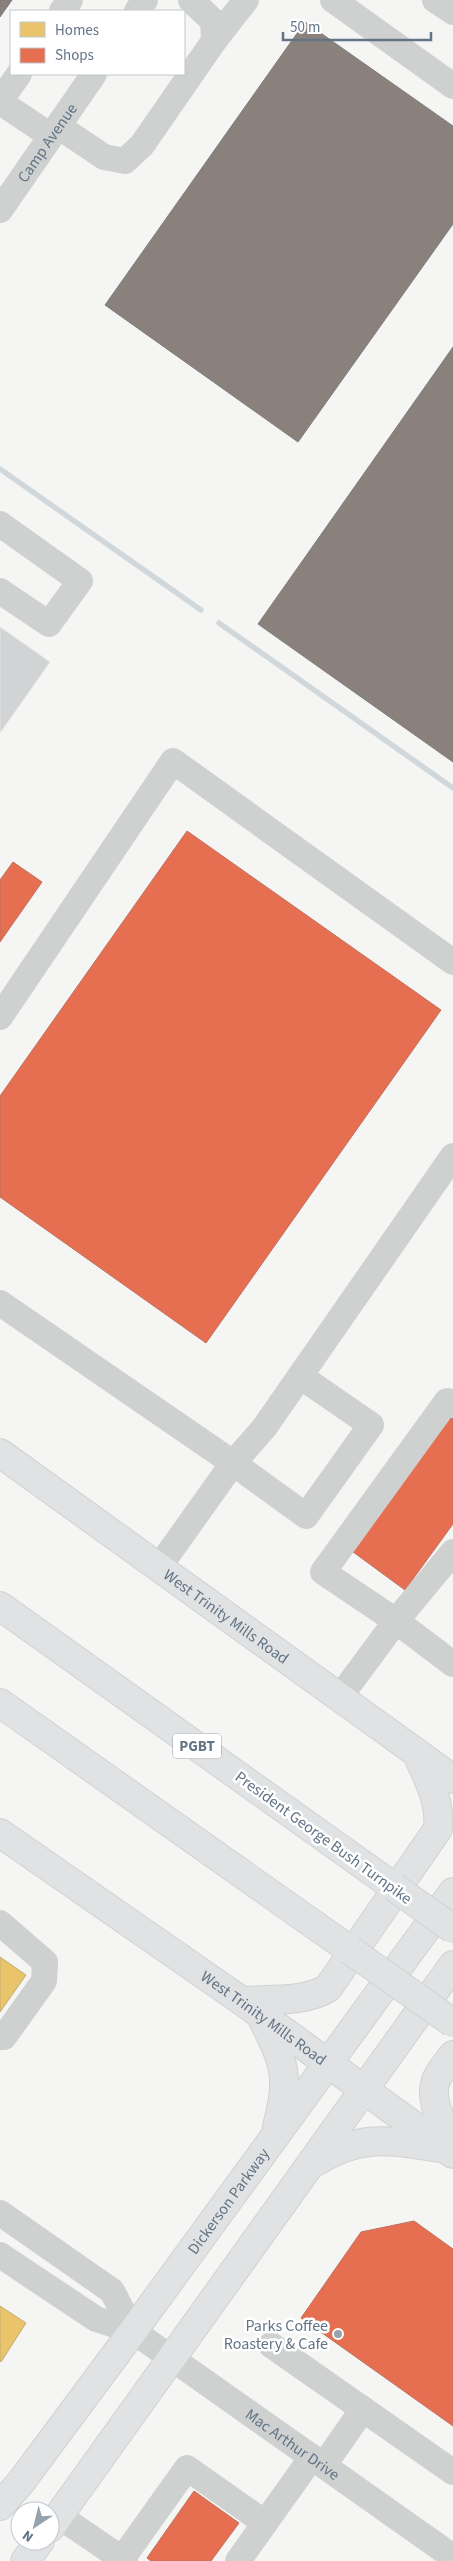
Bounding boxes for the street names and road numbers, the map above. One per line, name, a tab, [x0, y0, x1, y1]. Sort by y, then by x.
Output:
street label: Camp Avenue	[12, 99, 83, 187]
street label: West Trinity Mills Road	[159, 1564, 293, 1669]
road number: PGBT	[173, 1734, 221, 1758]
street label: President George Bush Turnpike	[230, 1766, 416, 1910]
street label: West Trinity Mills Road	[196, 1966, 331, 2071]
street label: Dickerson Parkway	[183, 2143, 275, 2259]
street label: Mac Arthur Drive	[241, 2404, 344, 2486]

